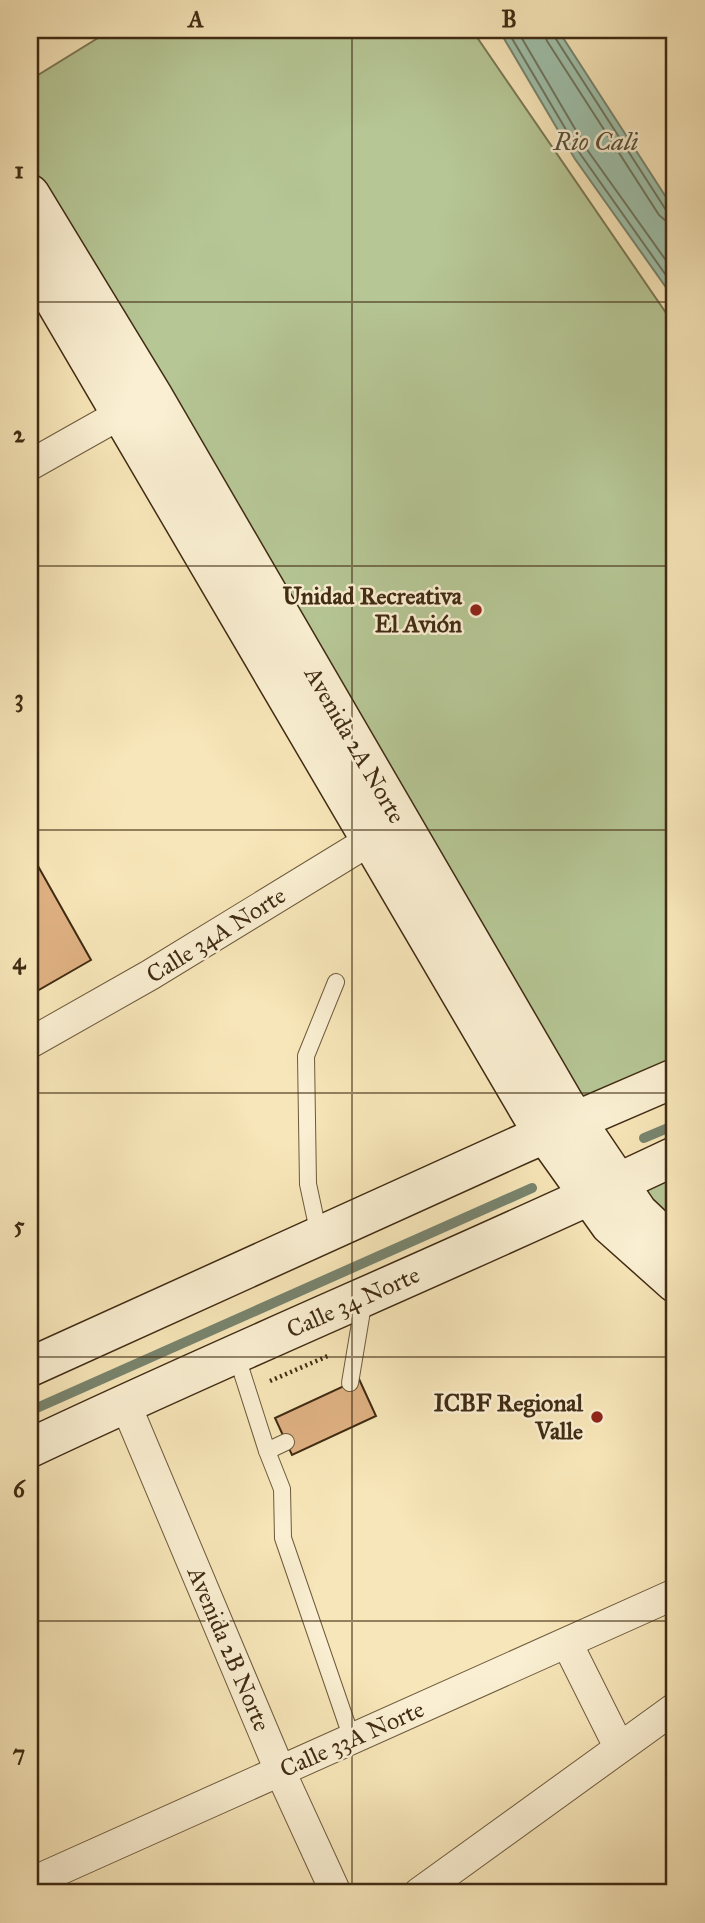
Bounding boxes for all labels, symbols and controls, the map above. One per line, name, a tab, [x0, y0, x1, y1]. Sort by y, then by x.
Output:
text: A	[186, 5, 204, 33]
text: B	[501, 5, 517, 33]
water label: Rio Cali	[553, 125, 639, 157]
text: 1	[14, 156, 24, 184]
text: 2	[13, 420, 25, 448]
place label: Unidad Recreativa El Avión	[282, 581, 463, 639]
marker: Unidad Recreativa El Avión	[468, 602, 484, 618]
street label: Avenida 2A Norte	[297, 660, 412, 829]
text: 3	[14, 684, 24, 713]
street label: Calle 34A Norte	[141, 880, 291, 990]
text: 4	[13, 947, 27, 975]
text: 5	[14, 1211, 25, 1239]
street label: Calle 34 Norte	[282, 1259, 424, 1345]
place label: ICBF Regional Valle	[434, 1388, 584, 1446]
marker: ICBF Regional Valle	[589, 1409, 605, 1425]
text: 6	[13, 1475, 26, 1503]
street label: Avenida 2B Norte	[180, 1561, 277, 1736]
street label: Calle 33A Norte	[275, 1694, 429, 1784]
text: 7	[13, 1739, 25, 1767]

